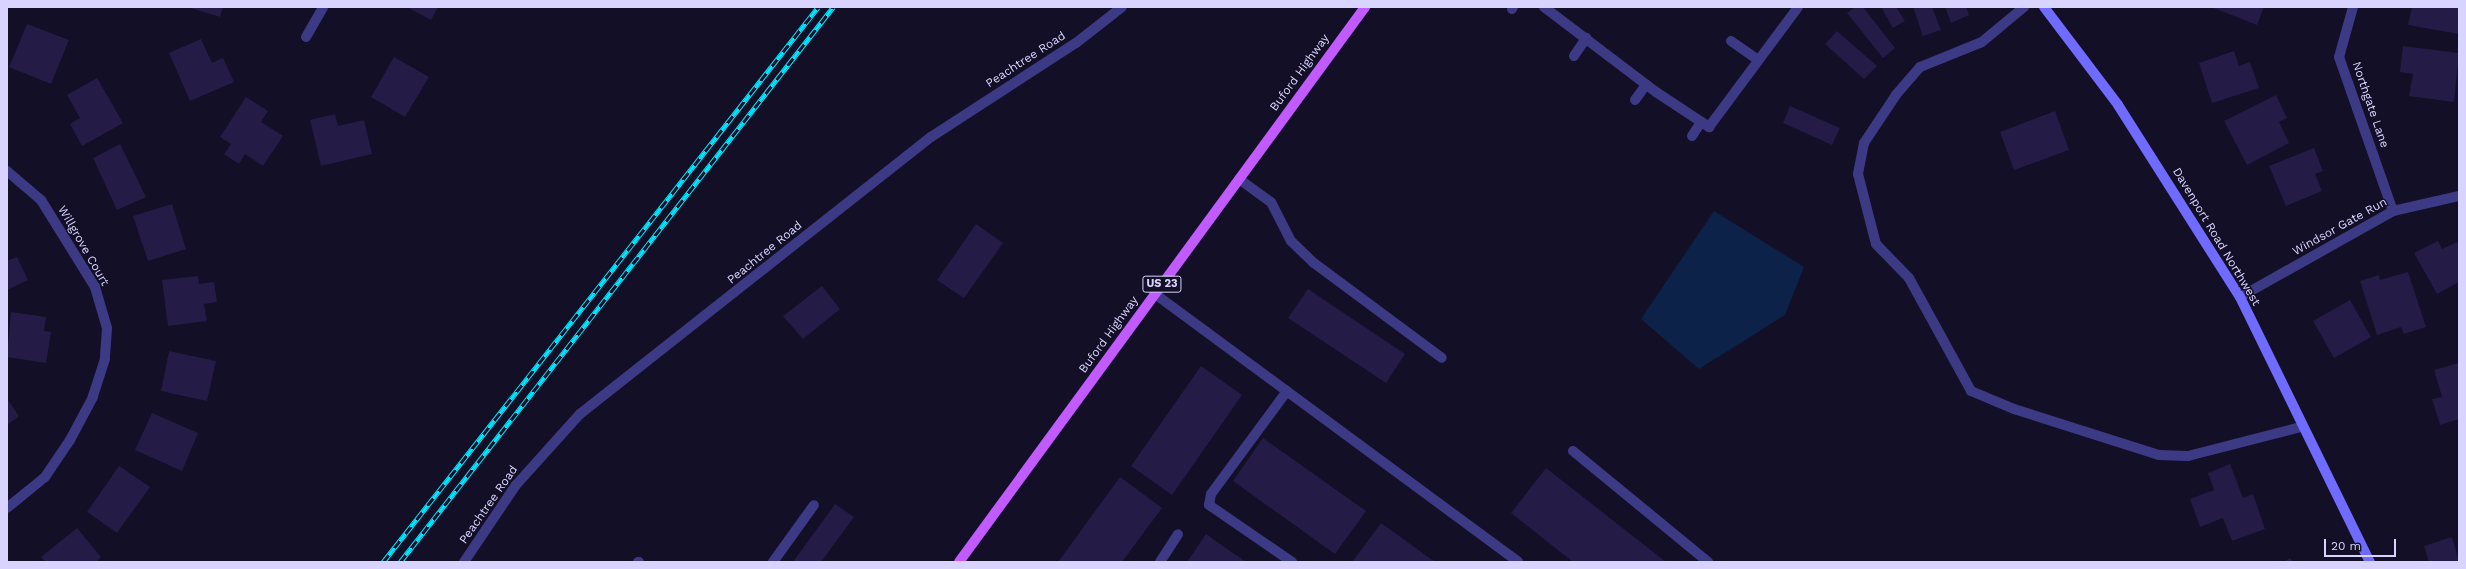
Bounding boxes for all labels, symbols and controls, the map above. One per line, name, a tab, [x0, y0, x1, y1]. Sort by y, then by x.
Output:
street label: Peachtree Road	[984, 29, 1068, 91]
street label: Buford Highway	[1267, 32, 1333, 114]
street label: Northgate Lane	[2349, 60, 2391, 150]
street label: Davenport Road Northwest	[2169, 165, 2263, 309]
street label: Windsor Gate Run	[2290, 195, 2390, 259]
street label: Willgrove Court	[54, 203, 112, 289]
street label: Peachtree Road	[725, 218, 805, 288]
road number: US 23	[1142, 275, 1182, 293]
street label: Buford Highway	[1076, 294, 1142, 376]
street label: Peachtree Road	[457, 463, 521, 547]
scale bar	[2326, 531, 2398, 557]
text: 20 m	[2331, 539, 2361, 553]

